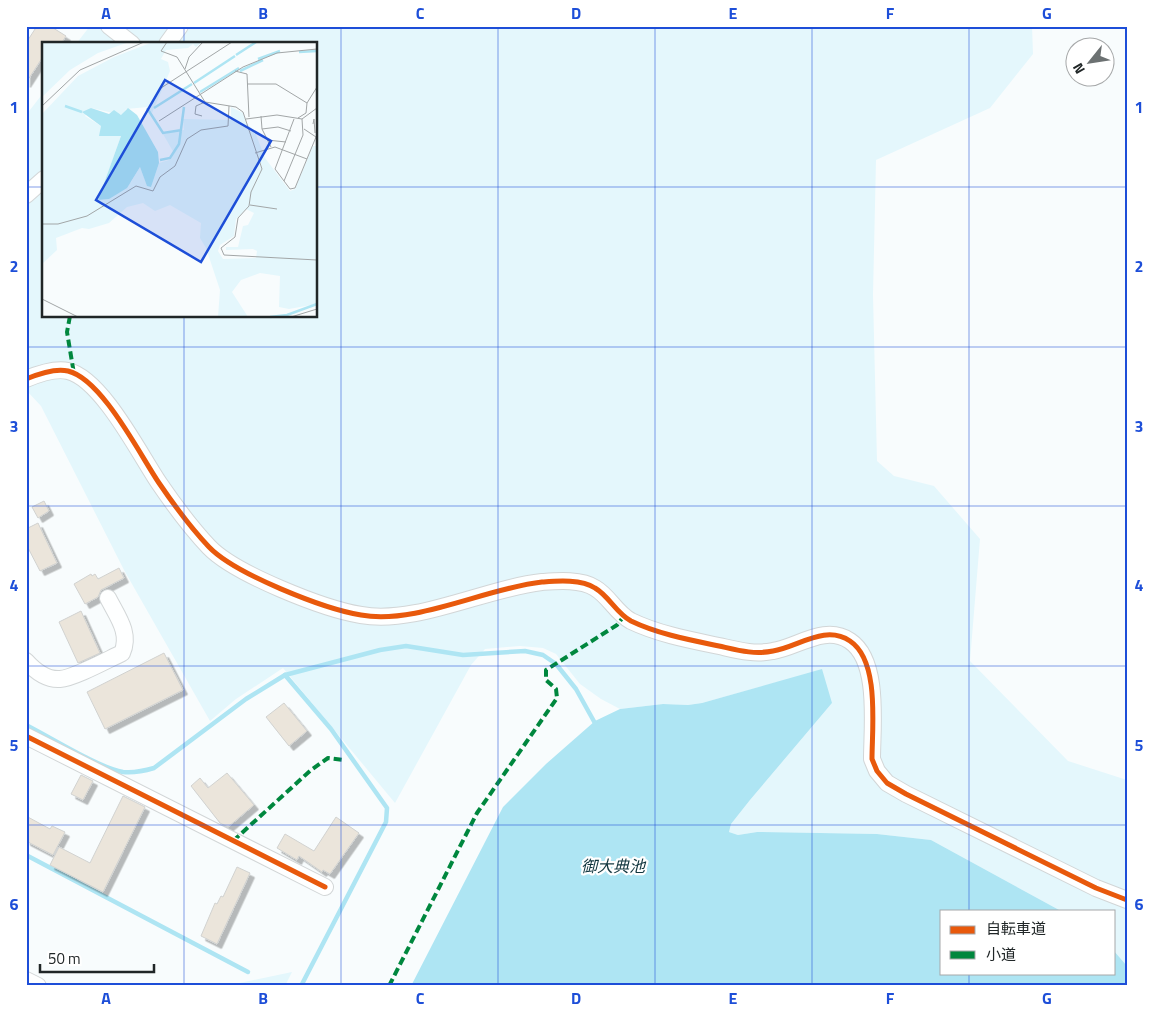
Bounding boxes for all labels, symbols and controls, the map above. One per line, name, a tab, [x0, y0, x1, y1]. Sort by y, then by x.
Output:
text: A	[101, 1, 111, 25]
text: B	[258, 1, 268, 25]
text: C	[416, 1, 425, 25]
text: D	[571, 1, 581, 25]
text: E	[729, 1, 738, 25]
text: F	[886, 1, 895, 25]
text: G	[1042, 1, 1052, 25]
north arrow	[1066, 38, 1116, 88]
inset map	[42, 42, 318, 318]
text: N	[1067, 59, 1090, 78]
text: 1	[10, 95, 18, 119]
text: 1	[1135, 95, 1143, 119]
text: 2	[10, 254, 18, 278]
text: 2	[1135, 254, 1143, 278]
text: 3	[10, 414, 18, 438]
text: 3	[1135, 414, 1143, 438]
text: 4	[10, 573, 19, 597]
text: 4	[1135, 573, 1144, 597]
text: 5	[10, 733, 19, 757]
text: 5	[1135, 733, 1144, 757]
water label: 御大典池	[581, 854, 647, 878]
text: 6	[10, 892, 19, 916]
text: 6	[1135, 892, 1144, 916]
legend	[940, 910, 1116, 974]
text: 自転車道	[986, 917, 1046, 940]
scale bar	[40, 942, 154, 974]
text: 小道	[986, 943, 1016, 966]
text: 50 m	[48, 947, 81, 970]
text: A	[101, 986, 111, 1010]
text: B	[258, 986, 268, 1010]
text: C	[416, 986, 425, 1010]
text: D	[571, 986, 581, 1010]
text: E	[729, 986, 738, 1010]
text: F	[886, 986, 895, 1010]
text: G	[1042, 986, 1052, 1010]

